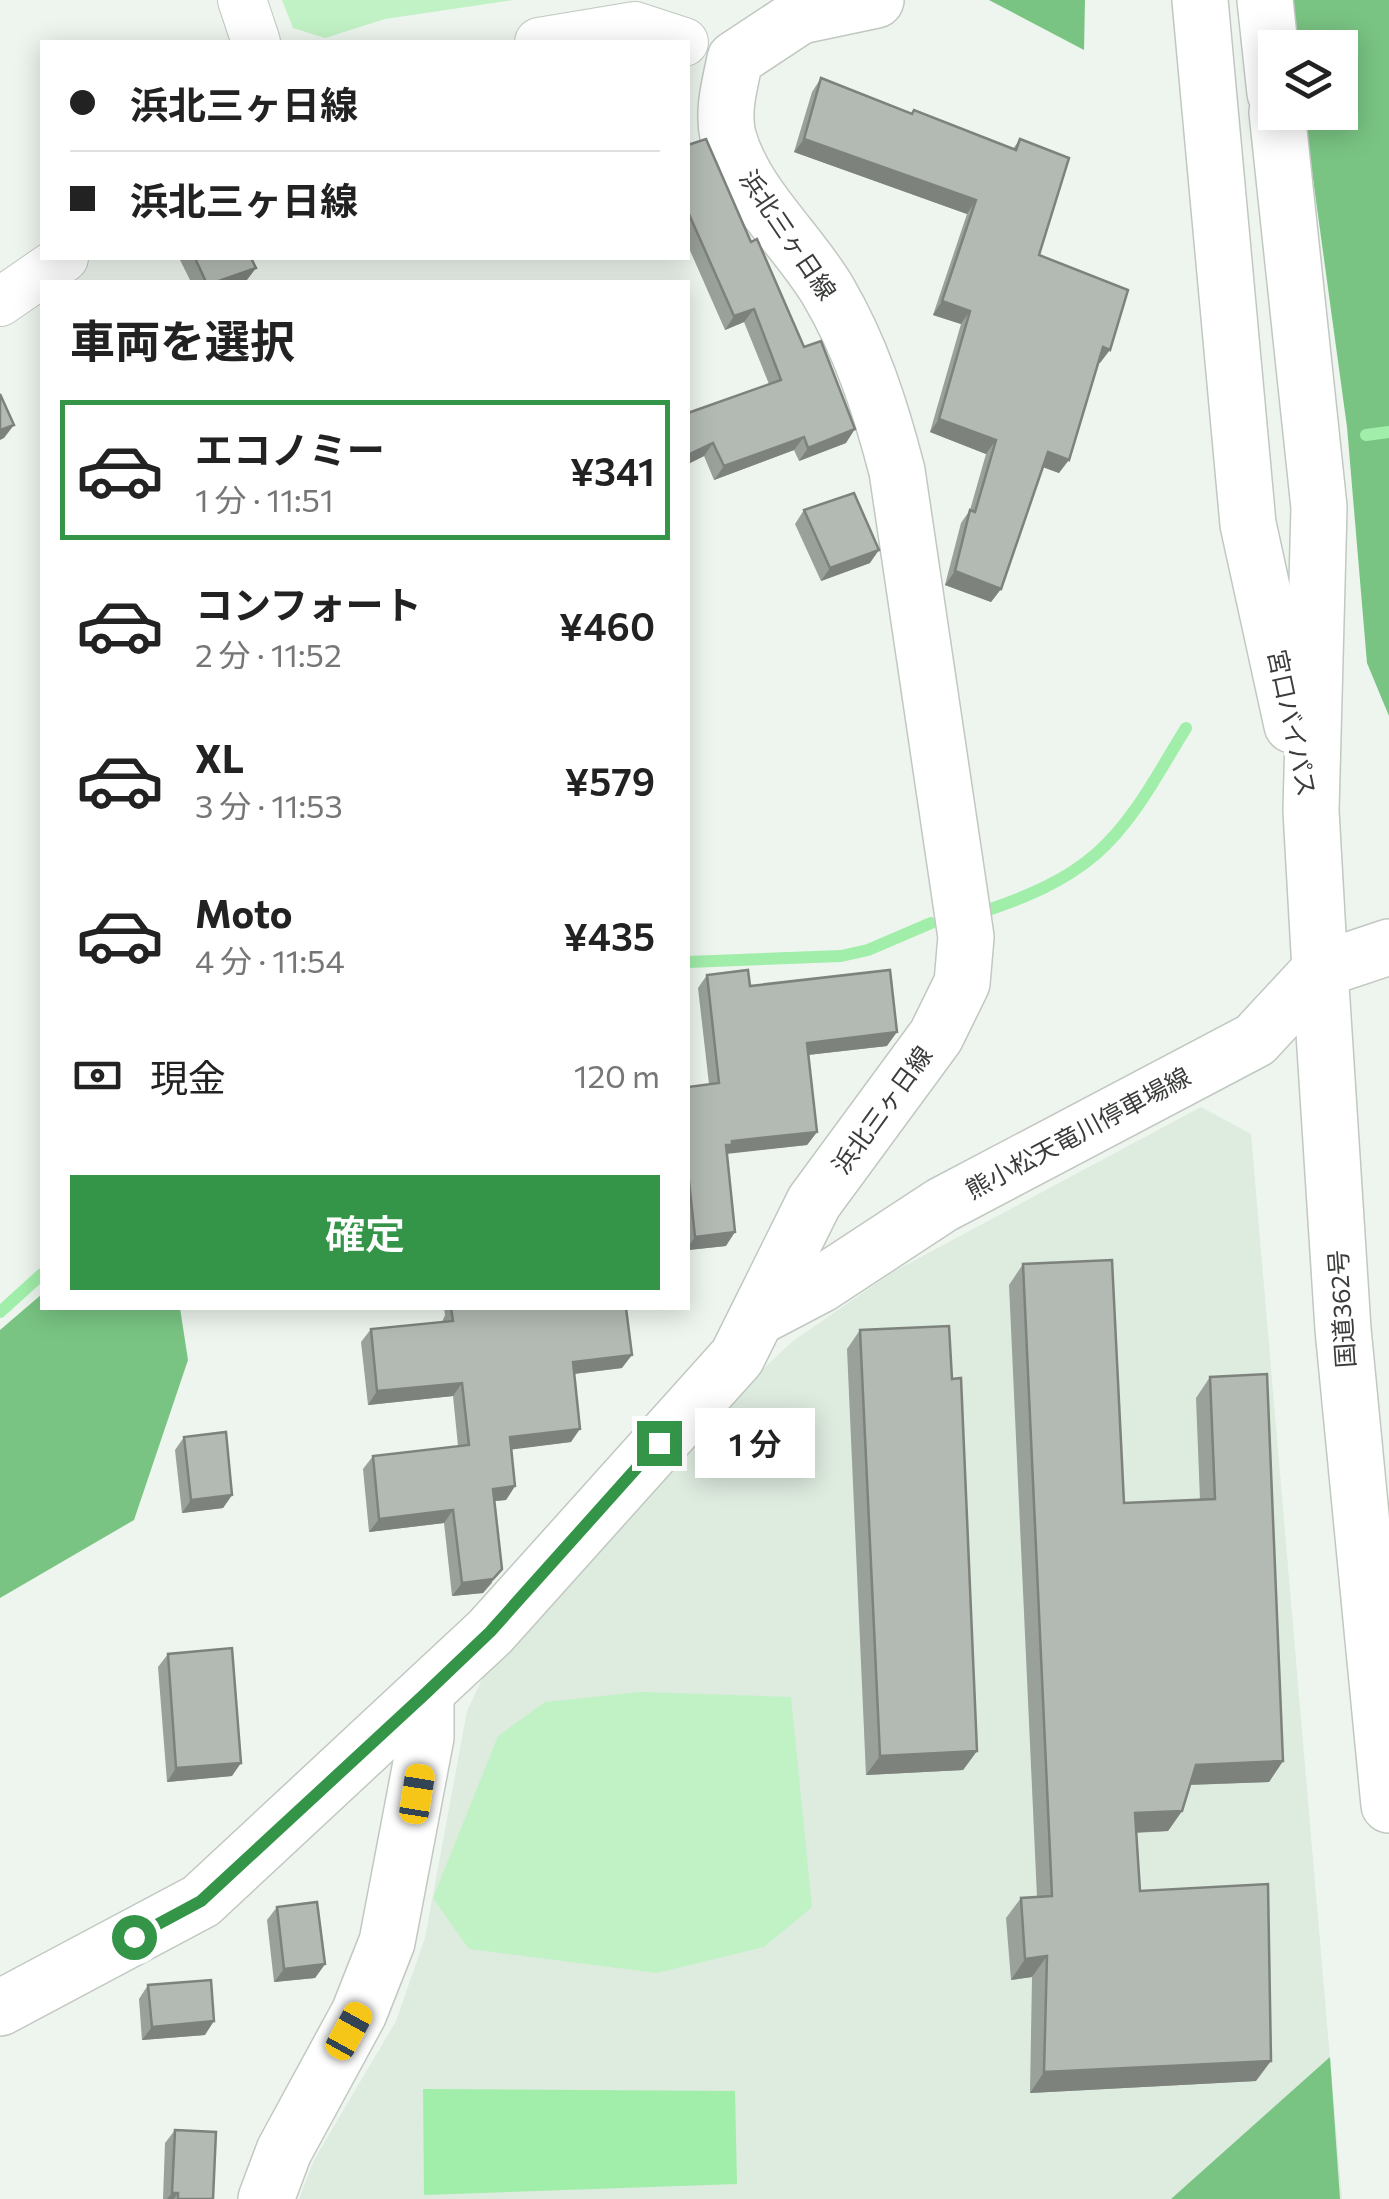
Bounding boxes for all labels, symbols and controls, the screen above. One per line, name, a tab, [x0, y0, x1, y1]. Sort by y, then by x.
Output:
map controls	[1258, 30, 1358, 130]
button: layers	[1258, 30, 1358, 130]
text: 浜北三ヶ日線	[130, 80, 358, 127]
street label: 浜北三ヶ日線	[734, 164, 843, 305]
text: 浜北三ヶ日線	[130, 176, 358, 223]
text: 車両を選択	[70, 312, 295, 367]
icon: car	[75, 425, 165, 515]
text: エコノミー	[195, 425, 385, 472]
text: ¥341	[570, 447, 655, 494]
text: 1 分 · 11:51	[195, 479, 334, 519]
icon: car	[75, 580, 165, 670]
text: コンフォート	[195, 580, 422, 627]
text: ¥460	[559, 602, 655, 649]
text: 2 分 · 11:52	[195, 634, 342, 674]
street label: 宮口バイパス	[1263, 647, 1323, 799]
text: XL	[195, 734, 244, 781]
icon: car	[75, 735, 165, 825]
text: ¥579	[565, 757, 655, 804]
text: 3 分 · 11:53	[195, 785, 343, 825]
text: Moto	[195, 889, 293, 936]
icon: car	[75, 890, 165, 980]
text: ¥435	[563, 912, 655, 959]
text: 4 分 · 11:54	[195, 940, 345, 980]
street label: 浜北三ヶ日線	[825, 1040, 937, 1179]
icon: cash	[70, 1048, 125, 1103]
text: 現金	[150, 1053, 226, 1100]
text: 120 m	[574, 1055, 660, 1095]
street label: 熊小松天竜川停車場線	[960, 1060, 1195, 1204]
button: 確定	[70, 1175, 660, 1290]
street label: 国道362号	[1322, 1249, 1360, 1369]
callout: 1 分	[694, 1408, 814, 1478]
route end	[637, 1421, 682, 1466]
text: 1 分	[729, 1423, 781, 1463]
car	[397, 1762, 437, 1826]
route start	[112, 1915, 157, 1960]
car	[321, 1997, 377, 2065]

